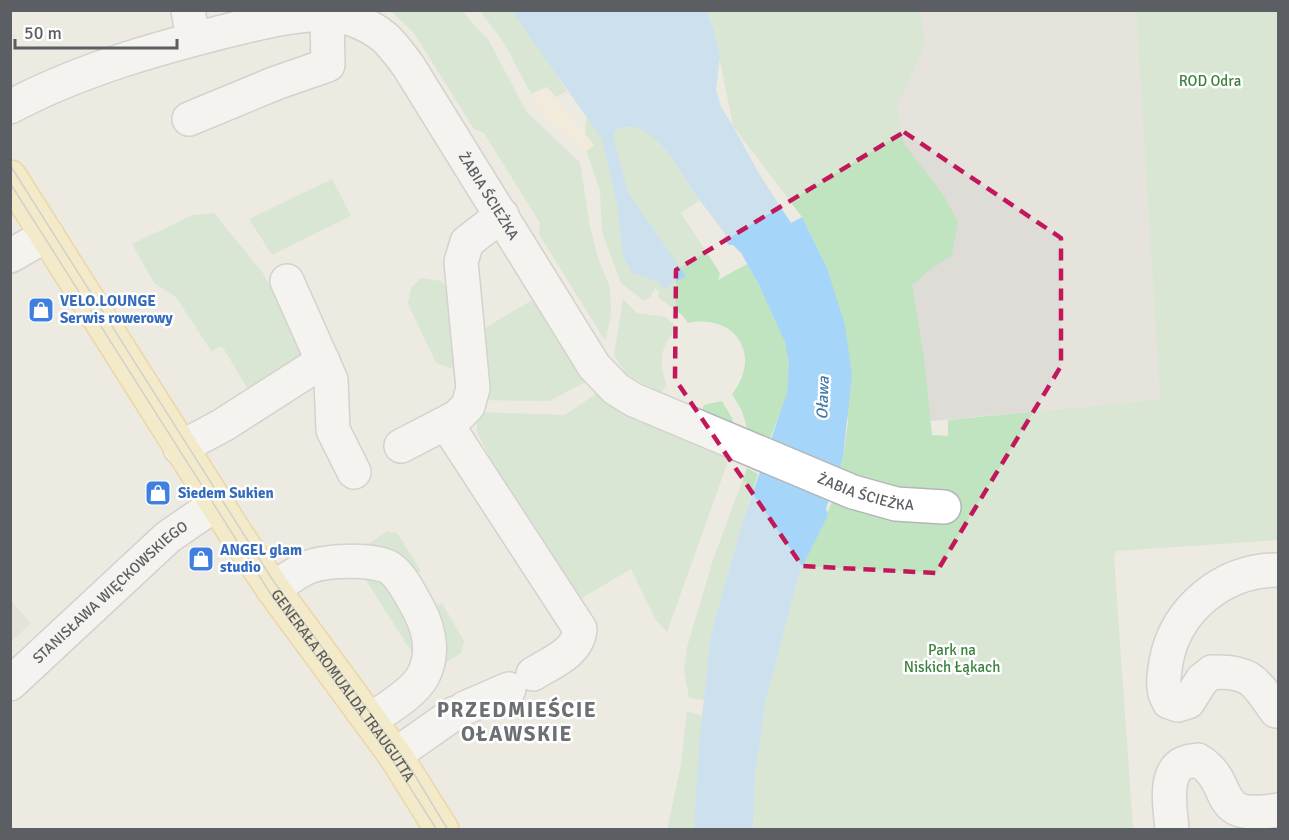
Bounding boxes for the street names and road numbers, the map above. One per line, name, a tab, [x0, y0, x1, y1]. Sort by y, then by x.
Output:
street label: ŻABIA ŚCIEŻKA	[455, 148, 523, 243]
street label: ŻABIA ŚCIEŻKA	[815, 469, 915, 514]
street label: STANISŁAWA WIĘCKOWSKIEGO	[29, 517, 191, 667]
street label: GENERAŁA ROMUALDA TRAUGUTTA	[267, 586, 418, 785]

